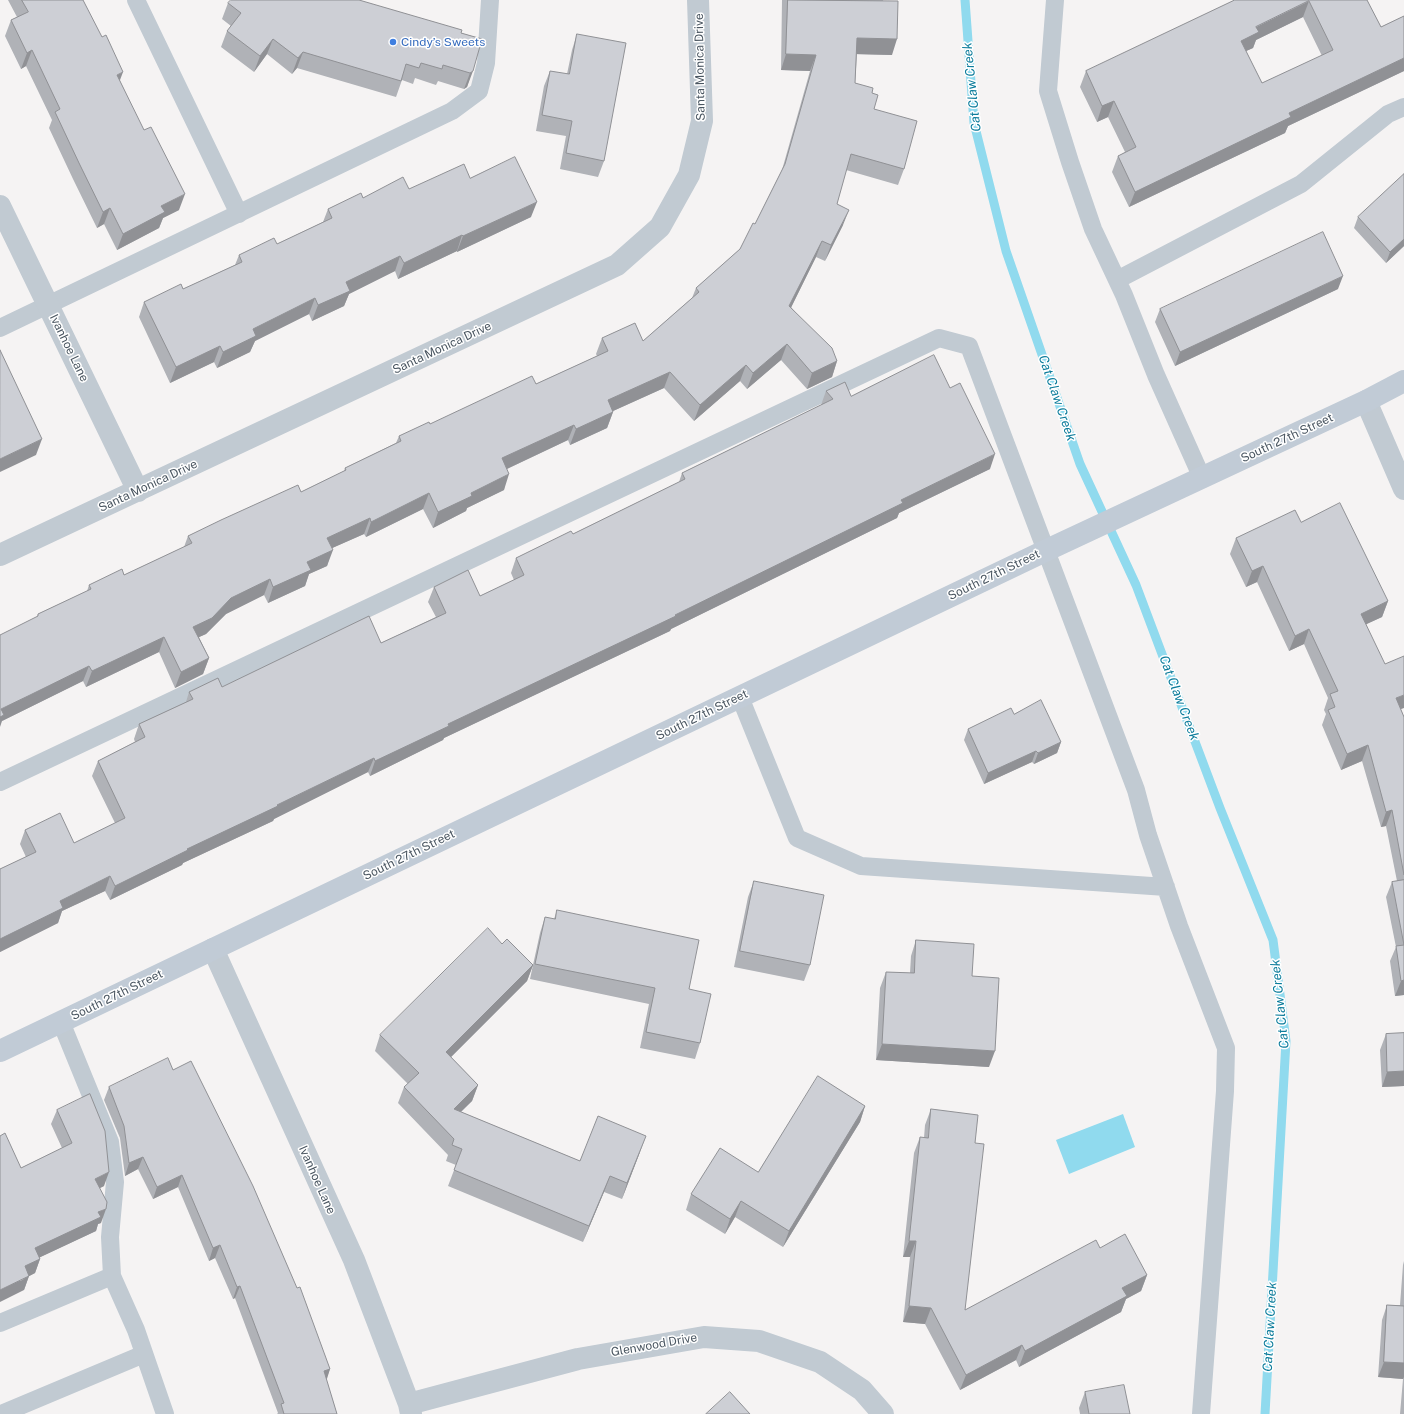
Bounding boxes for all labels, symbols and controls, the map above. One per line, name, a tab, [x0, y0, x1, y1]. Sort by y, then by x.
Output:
street label: Santa Monica Drive	[692, 13, 708, 121]
place label: Cindy’s Sweets	[401, 35, 485, 49]
marker: Cindy’s Sweets	[388, 37, 398, 47]
water label: Cat Claw Creek	[960, 42, 984, 132]
street label: Ivanhoe Lane	[46, 312, 92, 384]
street label: Santa Monica Drive	[390, 319, 494, 377]
water label: Cat Claw Creek	[1035, 353, 1079, 443]
street label: South 27th Street	[1239, 410, 1335, 466]
street label: Santa Monica Drive	[96, 457, 200, 515]
street label: South 27th Street	[946, 547, 1042, 603]
water label: Cat Claw Creek	[1156, 653, 1202, 743]
street label: South 27th Street	[654, 687, 750, 743]
street label: South 27th Street	[361, 827, 457, 883]
water label: Cat Claw Creek	[1268, 959, 1292, 1049]
street label: South 27th Street	[69, 967, 165, 1023]
street label: Ivanhoe Lane	[296, 1144, 338, 1216]
water label: Cat Claw Creek	[1260, 1282, 1280, 1372]
street label: Glenwood Drive	[610, 1330, 698, 1360]

